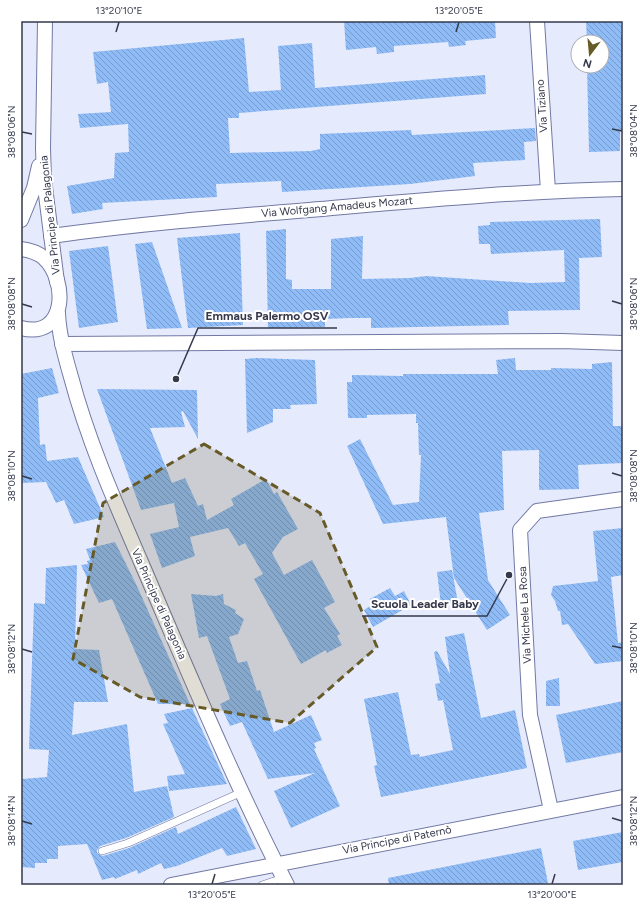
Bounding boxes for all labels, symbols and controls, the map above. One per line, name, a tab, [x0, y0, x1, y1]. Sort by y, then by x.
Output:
text: 13°20'10"E	[96, 4, 143, 17]
text: 13°20'05"E	[435, 4, 483, 17]
north arrow	[570, 34, 610, 74]
text: N	[581, 56, 593, 71]
street label: Via Tiziano	[534, 79, 550, 133]
text: 38°08'04"N	[627, 104, 640, 158]
text: 38°08'06"N	[5, 106, 18, 158]
street label: Via Principe di Palagonia	[37, 155, 63, 275]
street label: Via Wolfgang Amadeus Mozart	[261, 194, 413, 220]
text: 38°08'08"N	[5, 277, 18, 331]
text: 38°08'06"N	[627, 278, 640, 330]
callout: Emmaus Palermo OSV	[198, 304, 337, 328]
text: Emmaus Palermo OSV	[205, 309, 329, 323]
text: 38°08'08"N	[627, 449, 640, 503]
text: 38°08'10"N	[5, 450, 18, 502]
street label: Via Principe di Palagonia	[129, 547, 189, 661]
street label: Via Michele La Rosa	[516, 566, 534, 664]
callout: Scuola Leader Baby	[362, 592, 487, 616]
text: Scuola Leader Baby	[371, 597, 479, 611]
text: 38°08'10"N	[627, 622, 640, 674]
text: 38°08'12"N	[5, 624, 18, 674]
text: 38°08'14"N	[5, 795, 18, 847]
text: 38°08'12"N	[627, 796, 640, 846]
street label: Via Principe di Paternò	[341, 823, 453, 857]
text: 13°20'05"E	[188, 888, 236, 901]
text: 13°20'00"E	[527, 888, 577, 901]

